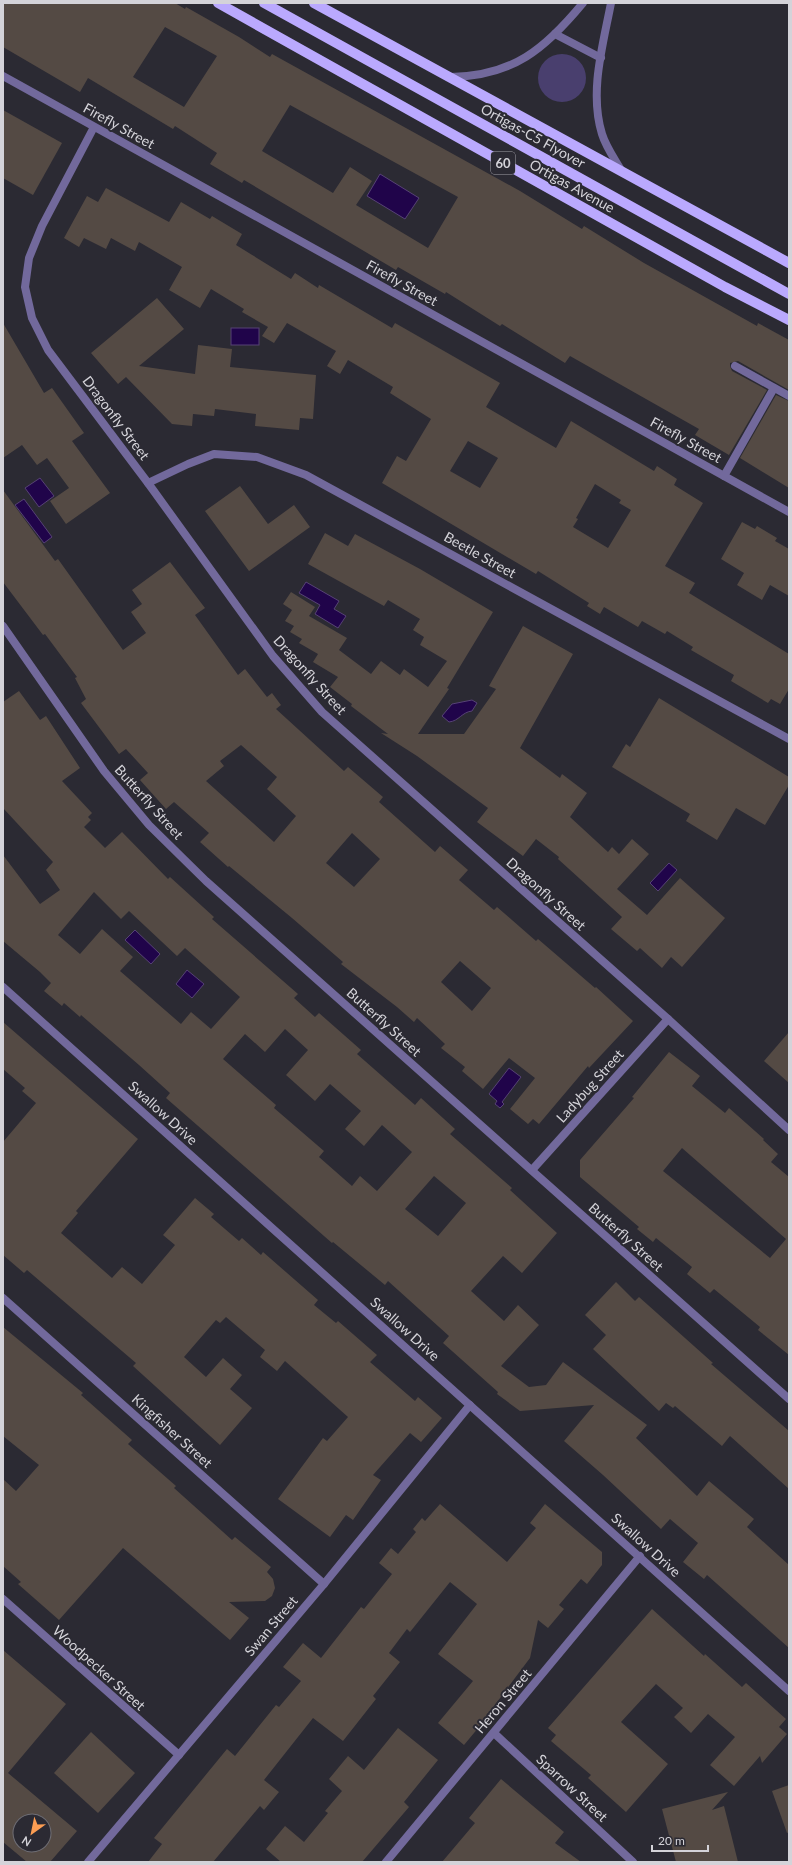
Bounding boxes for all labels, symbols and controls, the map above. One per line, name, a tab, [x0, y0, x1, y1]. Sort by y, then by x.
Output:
street label: Firefly Street	[81, 99, 158, 152]
street label: Ortigas-C5 Flyover	[478, 100, 588, 171]
road number: 60	[491, 152, 515, 174]
street label: Ortigas Avenue	[527, 155, 618, 216]
street label: Firefly Street	[364, 256, 441, 309]
street label: Dragonfly Street	[79, 372, 154, 463]
street label: Firefly Street	[648, 413, 725, 466]
street label: Beetle Street	[441, 528, 519, 581]
street label: Dragonfly Street	[270, 632, 350, 718]
street label: Butterfly Street	[112, 761, 187, 842]
street label: Dragonfly Street	[503, 854, 589, 934]
street label: Butterfly Street	[344, 984, 425, 1059]
street label: Ladybug Street	[552, 1046, 627, 1126]
street label: Swallow Drive	[125, 1077, 201, 1148]
street label: Butterfly Street	[586, 1199, 667, 1274]
street label: Swallow Drive	[367, 1293, 443, 1364]
street label: Kingfisher Street	[129, 1390, 216, 1471]
street label: Swallow Drive	[608, 1509, 684, 1580]
street label: Swan Street	[240, 1592, 301, 1659]
street label: Woodpecker Street	[50, 1622, 149, 1714]
street label: Heron Street	[471, 1665, 534, 1736]
street label: Sparrow Street	[533, 1750, 611, 1825]
north arrow	[12, 1813, 52, 1853]
scale bar	[652, 1827, 708, 1853]
text: 20 m	[658, 1833, 685, 1848]
text: N	[19, 1834, 33, 1850]

